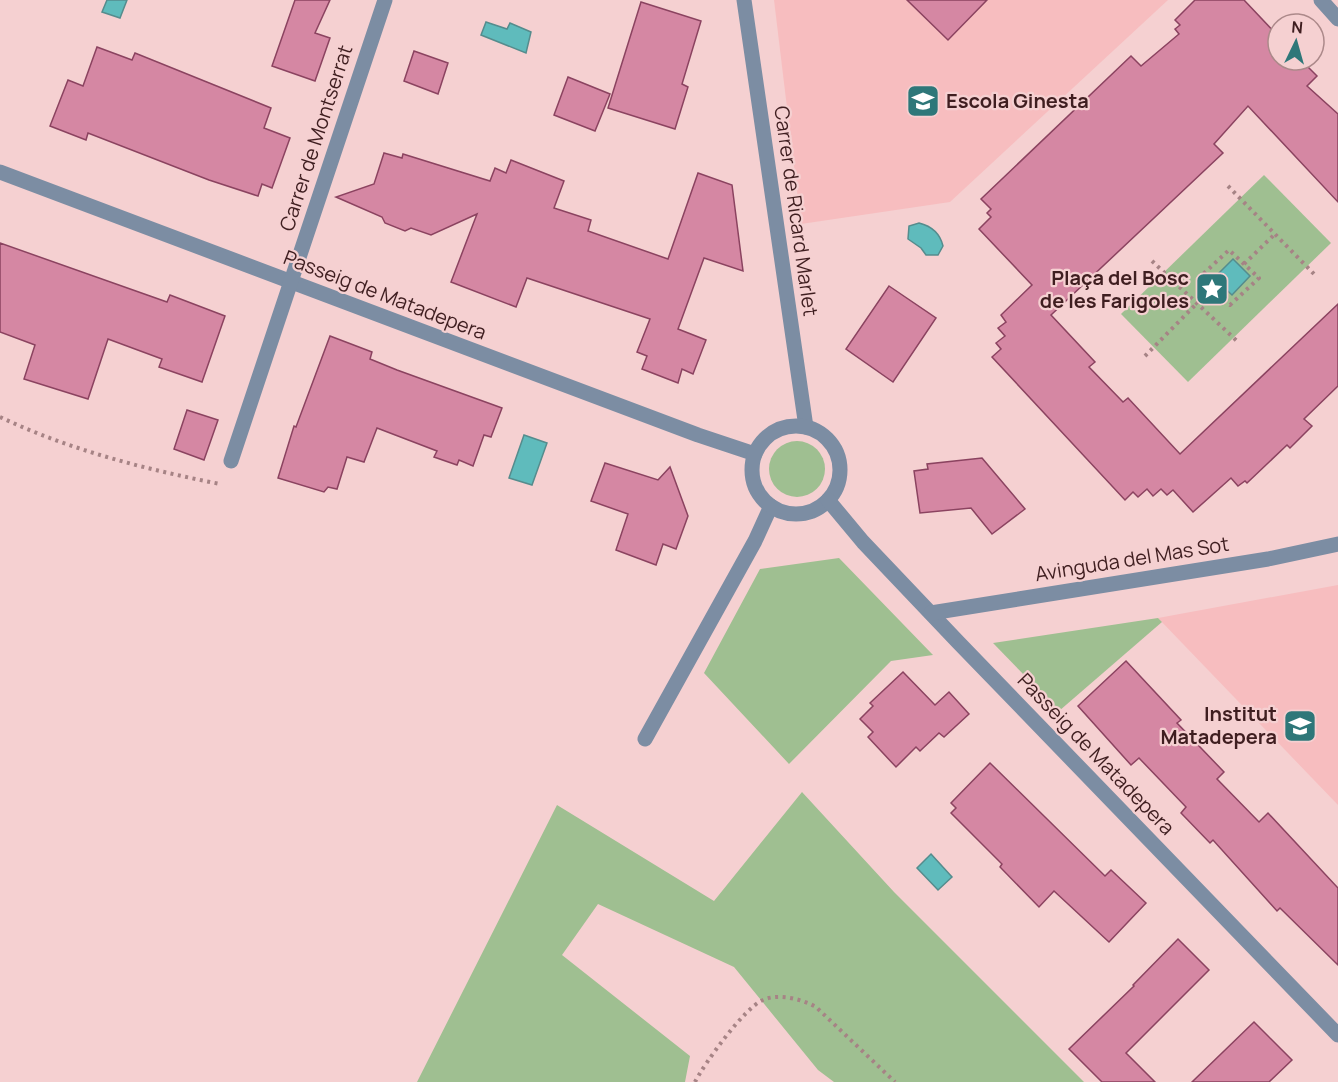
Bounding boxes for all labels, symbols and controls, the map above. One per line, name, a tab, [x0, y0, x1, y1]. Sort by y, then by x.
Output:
north arrow	[1266, 12, 1326, 72]
text: N	[1291, 16, 1304, 39]
street label: Carrer de Montserrat	[273, 41, 358, 234]
school or university icon: Escola Ginesta	[905, 83, 941, 119]
place label: Escola Ginesta	[946, 87, 1089, 114]
street label: Carrer de Ricard Marlet	[768, 104, 825, 318]
street label: Passeig de Matadepera	[280, 243, 490, 346]
place label: Plaça del Bosc de les Farigoles	[1040, 264, 1189, 314]
place icon: Plaça del Bosc de les Farigoles	[1194, 271, 1230, 307]
street label: Avinguda del Mas Sot	[1033, 530, 1231, 587]
street label: Passeig de Matadepera	[1012, 667, 1181, 840]
place label: Institut Matadepera	[1161, 700, 1277, 750]
school or university icon: Institut Matadepera	[1282, 708, 1318, 744]

